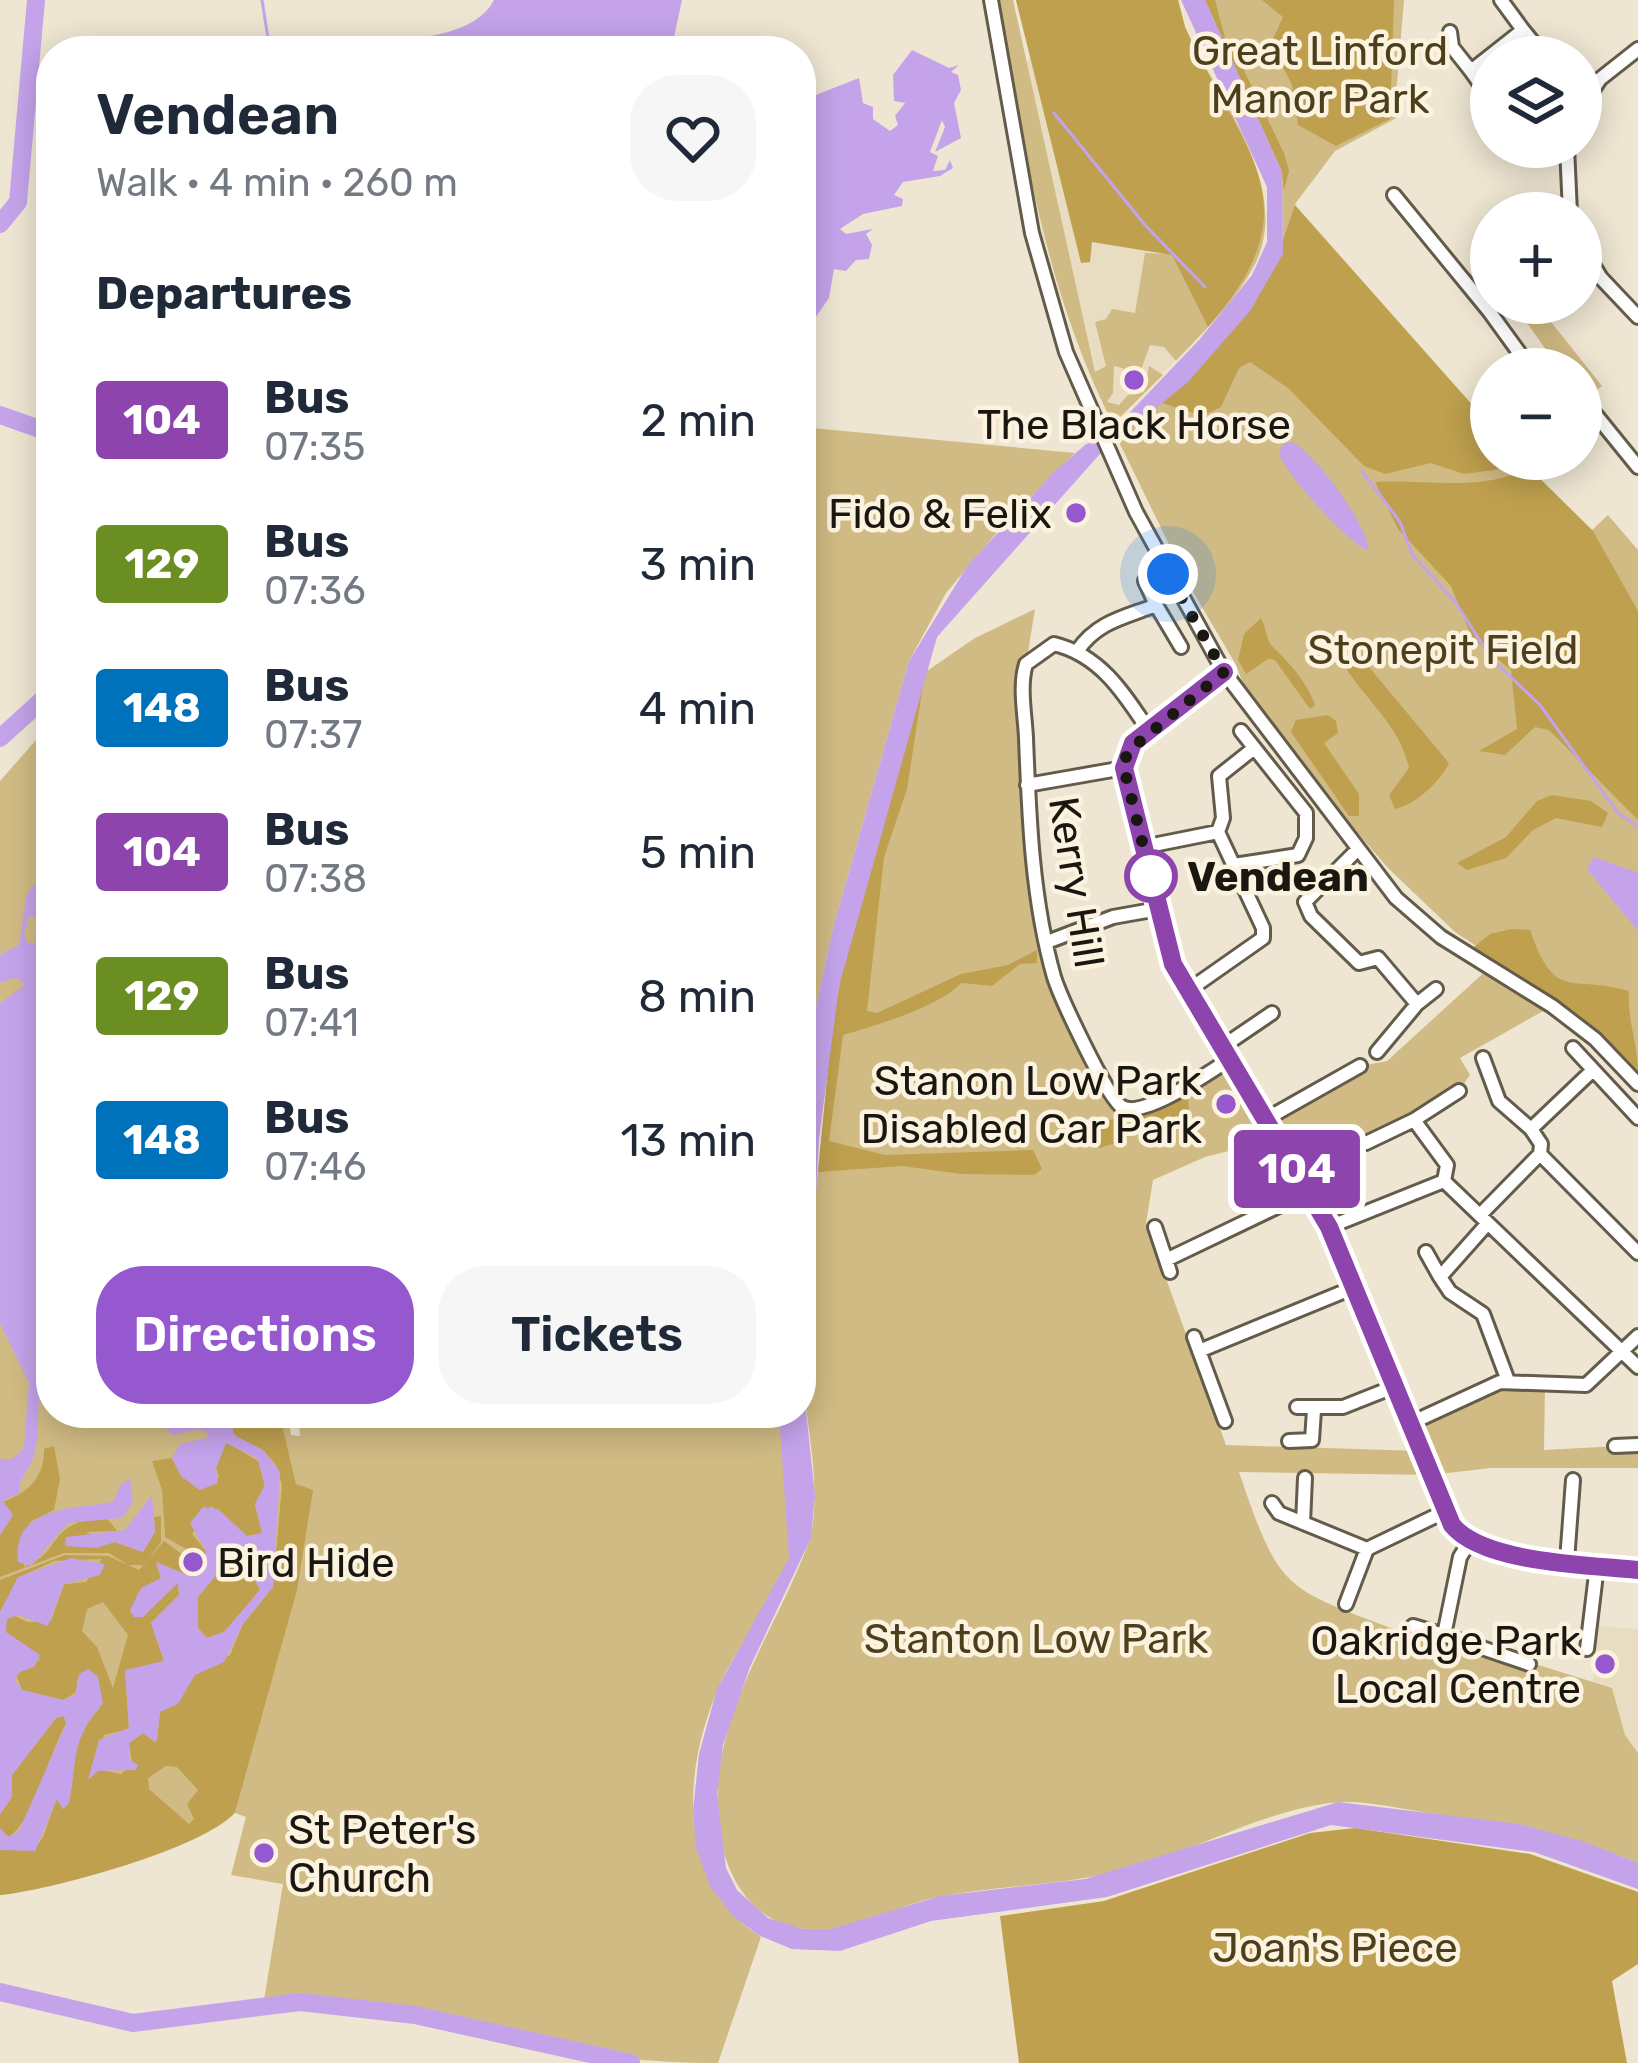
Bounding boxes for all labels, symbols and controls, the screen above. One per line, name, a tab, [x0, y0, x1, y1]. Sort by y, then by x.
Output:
park label: Great Linford Manor Park	[1192, 26, 1448, 124]
map controls	[1470, 36, 1602, 480]
button: layers	[1470, 36, 1602, 168]
button: heart	[630, 75, 756, 201]
text: Vendean	[96, 81, 339, 148]
text: Walk · 4 min · 260 m	[96, 160, 458, 206]
button: +	[1470, 192, 1602, 324]
text: Departures	[96, 267, 352, 320]
button: −	[1470, 348, 1602, 480]
marker: The Black Horse	[1121, 367, 1147, 393]
text: Bus	[264, 371, 349, 424]
text: 2 min	[640, 394, 756, 447]
text: 104	[123, 395, 201, 445]
place label: The Black Horse	[977, 400, 1291, 450]
text: 07:35	[264, 424, 365, 470]
place label: Fido & Felix	[828, 489, 1052, 539]
marker: Fido & Felix	[1063, 500, 1089, 526]
text: Bus	[264, 515, 349, 568]
text: 3 min	[640, 538, 756, 591]
text: 129	[124, 539, 200, 589]
your location	[1138, 544, 1198, 604]
text: 07:36	[264, 568, 366, 614]
park label: Stonepit Field	[1308, 625, 1578, 675]
text: Bus	[264, 659, 349, 712]
text: 4 min	[639, 682, 756, 735]
text: 148	[123, 683, 201, 733]
text: 07:37	[264, 712, 362, 758]
street label: Kerry Hill	[1038, 793, 1114, 971]
text: Bus	[264, 803, 349, 856]
text: 5 min	[640, 826, 756, 879]
text: 104	[123, 827, 201, 877]
marker: Vendean	[1126, 851, 1176, 901]
place label: Vendean	[1187, 852, 1369, 902]
text: 07:38	[264, 856, 367, 902]
text: Bus	[264, 947, 349, 1000]
text: 8 min	[638, 970, 756, 1023]
text: 129	[124, 971, 200, 1021]
text: 07:41	[264, 1000, 359, 1046]
place label: Stanon Low Park Disabled Car Park	[860, 1056, 1202, 1154]
text: Bus	[264, 1091, 349, 1144]
marker: Stanon Low Park Disabled Car Park	[1213, 1091, 1239, 1117]
text: 13 min	[621, 1114, 756, 1167]
text: 148	[123, 1115, 201, 1165]
line badge: 104	[1228, 1130, 1366, 1208]
text: 07:46	[264, 1144, 367, 1190]
text: 104	[1258, 1144, 1336, 1194]
button: Directions	[96, 1266, 414, 1404]
button: Tickets	[438, 1266, 756, 1404]
place label: Bird Hide	[217, 1538, 395, 1588]
marker: Bird Hide	[180, 1549, 206, 1575]
park label: Stanton Low Park	[864, 1614, 1208, 1664]
place label: Oakridge Park Local Centre	[1310, 1616, 1581, 1714]
marker: Oakridge Park Local Centre	[1592, 1651, 1618, 1677]
place label: St Peter's Church	[288, 1805, 476, 1903]
marker: St Peter's Church	[251, 1840, 277, 1866]
park label: Joan's Piece	[1212, 1923, 1458, 1973]

